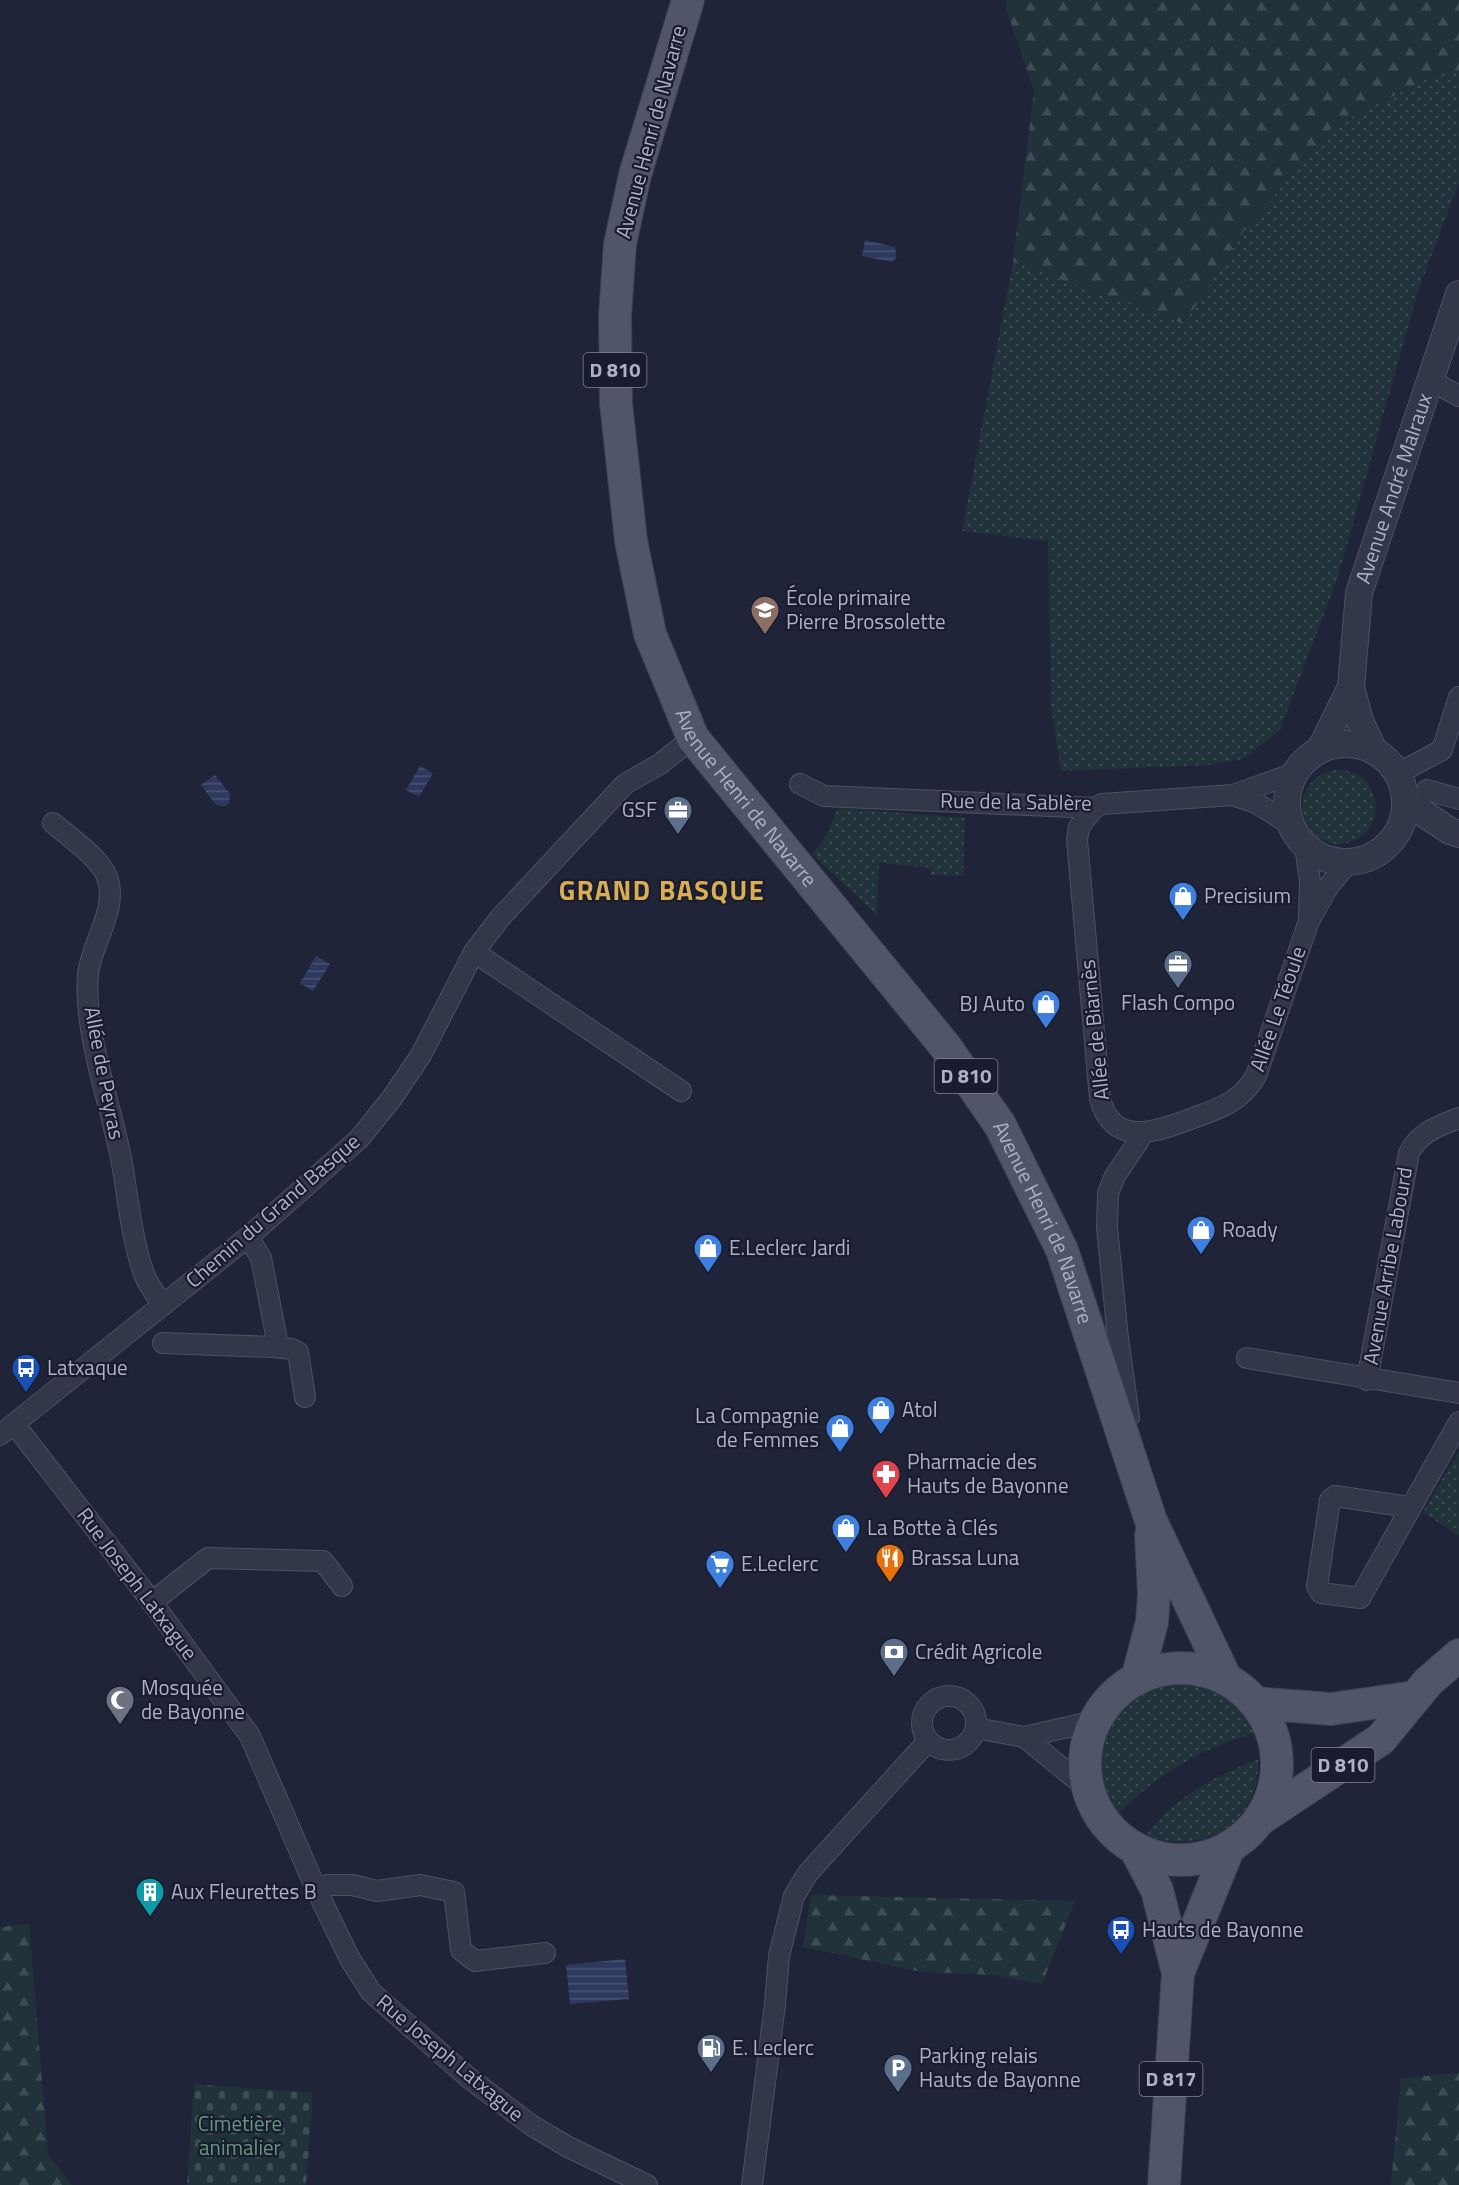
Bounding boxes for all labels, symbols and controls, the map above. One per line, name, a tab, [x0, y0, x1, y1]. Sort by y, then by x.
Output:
street label: Avenue Henri de Navarre	[606, 22, 694, 242]
road number: D 810	[584, 353, 646, 387]
street label: Avenue André Malraux	[1346, 388, 1440, 587]
place label: École primaire Pierre Brossolette	[786, 581, 946, 637]
school or university icon: École primaire Pierre Brossolette	[749, 594, 781, 636]
street label: Avenue Henri de Navarre	[667, 703, 826, 894]
street label: Rue de la Sablère	[940, 784, 1092, 818]
place label: GSF	[622, 793, 657, 825]
office icon: GSF	[662, 794, 694, 836]
district label: GRAND BASQUE	[559, 869, 765, 910]
place label: Precisium	[1204, 879, 1291, 911]
shop icon: Precisium	[1167, 880, 1199, 922]
street label: Allée Le Téoule	[1241, 942, 1313, 1076]
office icon: Flash Compo	[1162, 948, 1194, 990]
street label: Allée de Biarnès	[1071, 958, 1117, 1102]
place label: Flash Compo	[1121, 986, 1235, 1018]
place label: BJ Auto	[960, 987, 1025, 1019]
shop icon: BJ Auto	[1030, 988, 1062, 1030]
street label: Allée de Peyras	[76, 1004, 134, 1142]
road number: D 810	[934, 1059, 998, 1093]
street label: Avenue Henri de Navarre	[985, 1115, 1102, 1328]
street label: Chemin du Grand Basque	[178, 1125, 367, 1295]
street label: Avenue Arribe Labourd	[1354, 1164, 1420, 1367]
place label: Roady	[1222, 1213, 1278, 1245]
shop icon: Roady	[1185, 1214, 1217, 1256]
place label: E.Leclerc Jardi	[729, 1231, 850, 1263]
shop icon: E.Leclerc Jardi	[692, 1232, 724, 1274]
place label: Latxaque	[47, 1351, 128, 1383]
bus stop icon: Latxaque	[10, 1352, 42, 1394]
place label: Atol	[902, 1393, 938, 1425]
shop icon: Atol	[865, 1394, 897, 1436]
place label: La Compagnie de Femmes	[695, 1399, 819, 1455]
shop icon: La Compagnie de Femmes	[824, 1412, 856, 1454]
place label: Pharmacie des Hauts de Bayonne	[907, 1445, 1069, 1501]
pharmacy icon: Pharmacie des Hauts de Bayonne	[870, 1458, 902, 1500]
street label: Rue Joseph Latxague	[70, 1500, 206, 1667]
place label: La Botte à Clés	[867, 1511, 998, 1543]
shop icon: La Botte à Clés	[830, 1512, 862, 1554]
place label: Brassa Luna	[911, 1541, 1020, 1573]
restaurant icon: Brassa Luna	[874, 1542, 906, 1584]
place label: E.Leclerc	[741, 1547, 819, 1579]
supermarket icon: E.Leclerc	[704, 1548, 736, 1590]
place label: Crédit Agricole	[915, 1635, 1042, 1667]
bank icon: Crédit Agricole	[878, 1636, 910, 1678]
place label: Mosquée de Bayonne	[141, 1671, 245, 1727]
mosque icon: Mosquée de Bayonne	[104, 1684, 136, 1726]
road number: D 810	[1312, 1748, 1374, 1782]
place label: Aux Fleurettes B	[171, 1875, 317, 1907]
building icon: Aux Fleurettes B	[134, 1876, 166, 1918]
place label: Hauts de Bayonne	[1142, 1913, 1304, 1945]
bus stop icon: Hauts de Bayonne	[1105, 1914, 1137, 1956]
street label: Rue Joseph Latxague	[370, 1986, 531, 2129]
place label: E. Leclerc	[732, 2031, 814, 2063]
fuel station icon: E. Leclerc	[695, 2032, 727, 2074]
place label: Parking relais Hauts de Bayonne	[919, 2039, 1081, 2095]
parking icon: Parking relais Hauts de Bayonne	[882, 2052, 914, 2094]
road number: D 817	[1140, 2062, 1202, 2096]
park label: Cimetière animalier	[198, 2107, 282, 2163]

